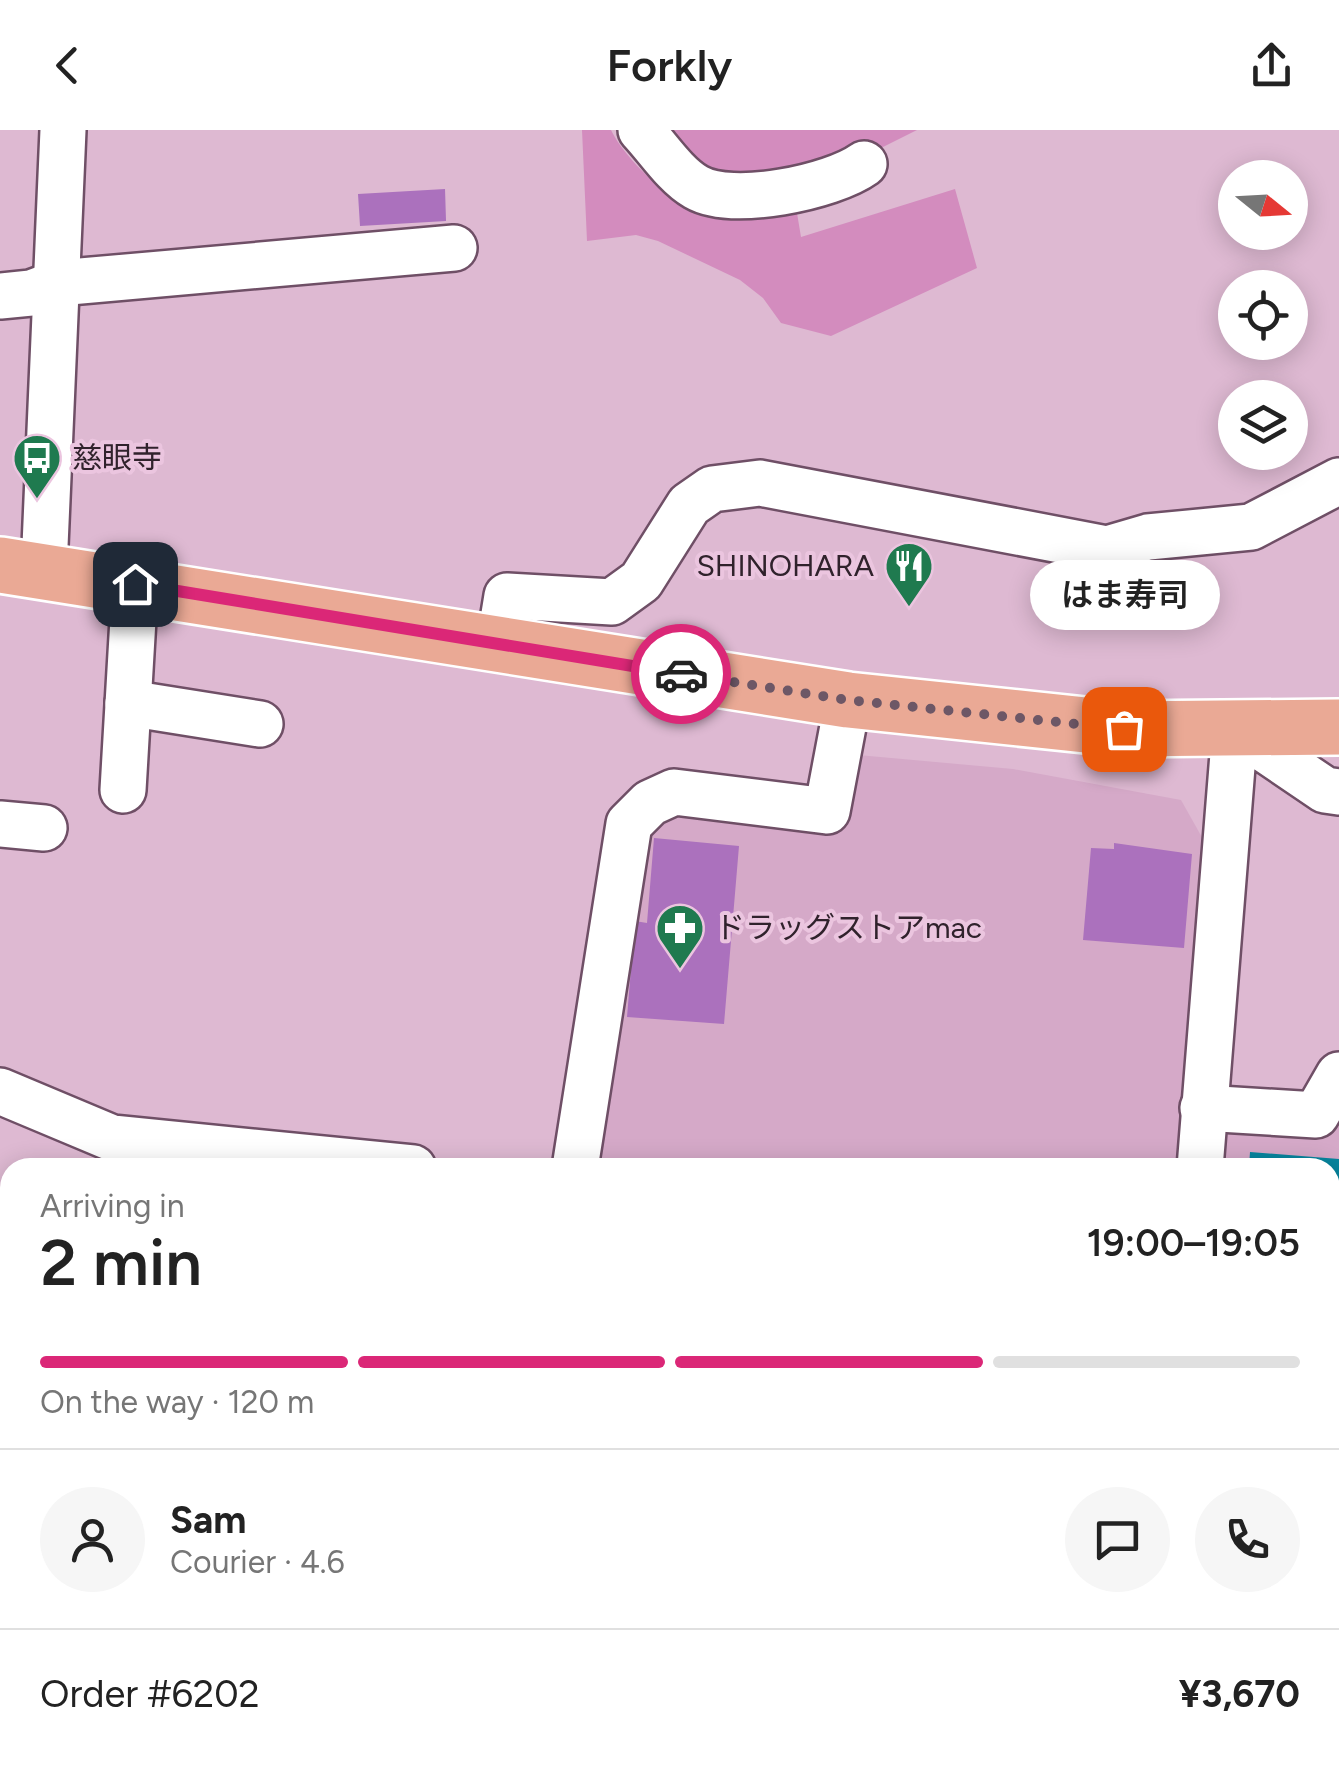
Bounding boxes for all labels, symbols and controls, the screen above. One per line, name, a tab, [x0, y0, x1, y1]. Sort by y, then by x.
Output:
icon: back	[40, 38, 95, 93]
text: Forkly	[607, 38, 732, 92]
icon: share	[1244, 38, 1299, 93]
north arrow	[1218, 160, 1308, 250]
map controls	[1218, 160, 1308, 470]
button: locate	[1218, 270, 1308, 360]
button: layers	[1218, 380, 1308, 470]
bus stop icon: 慈眼寺	[11, 432, 63, 500]
place label: 慈眼寺	[72, 439, 162, 476]
restaurant icon: SHINOHARA	[883, 540, 935, 608]
pin	[93, 542, 178, 627]
place label: SHINOHARA	[696, 547, 875, 584]
icon: home	[108, 557, 163, 612]
callout: はま寿司	[1029, 559, 1219, 629]
text: はま寿司	[1061, 576, 1189, 614]
courier	[631, 624, 731, 724]
icon: car	[654, 647, 709, 702]
pin	[1082, 687, 1167, 772]
icon: bag	[1097, 702, 1152, 757]
pharmacy icon: ドラッグストアmac	[654, 902, 706, 970]
place label: ドラッグストアmac	[715, 909, 982, 946]
text: Arriving in	[40, 1187, 185, 1225]
text: 19:00–19:05	[1087, 1220, 1300, 1266]
text: 2 min	[40, 1223, 202, 1301]
text: On the way · 120 m	[40, 1383, 314, 1421]
button: person	[40, 1487, 145, 1592]
button: chat	[1065, 1487, 1170, 1592]
button: phone	[1195, 1487, 1300, 1592]
text: Sam	[170, 1497, 246, 1543]
text: Courier · 4.6	[170, 1543, 345, 1581]
text: Order #6202	[40, 1671, 260, 1717]
text: ¥3,670	[1179, 1671, 1300, 1717]

